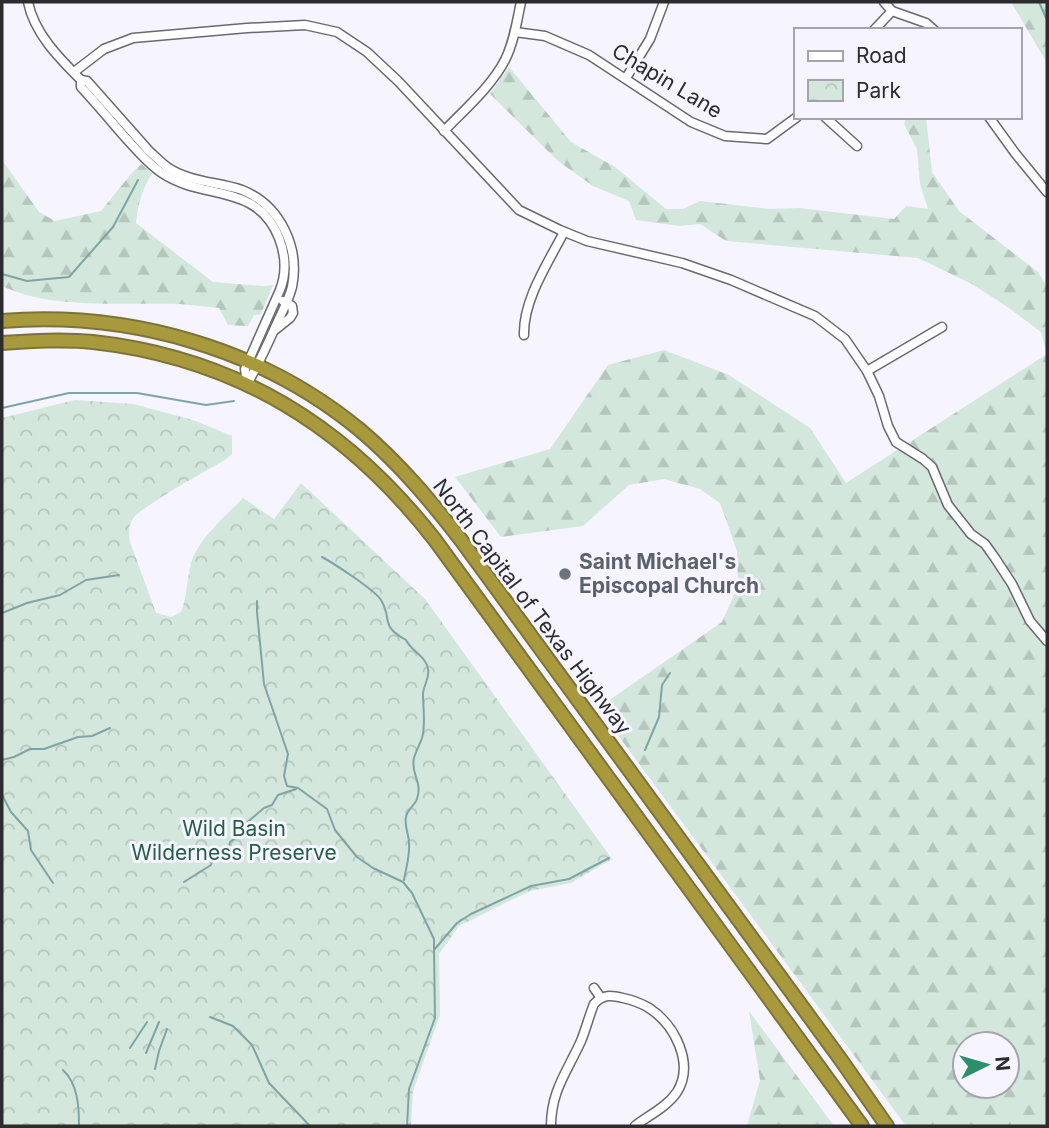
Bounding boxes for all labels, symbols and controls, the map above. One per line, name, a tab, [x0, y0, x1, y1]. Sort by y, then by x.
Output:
legend	[794, 28, 1021, 119]
street label: Chapin Lane	[608, 38, 727, 123]
text: Road	[856, 43, 907, 68]
text: Park	[856, 78, 901, 103]
street label: North Capital of Texas Highway	[428, 474, 637, 739]
place label: Saint Michael's Episcopal Church	[579, 549, 759, 598]
marker: Saint Michael's Episcopal Church	[557, 566, 573, 582]
park label: Wild Basin Wilderness Preserve	[131, 816, 337, 865]
north arrow	[951, 1030, 1021, 1100]
text: N	[990, 1055, 1015, 1072]

